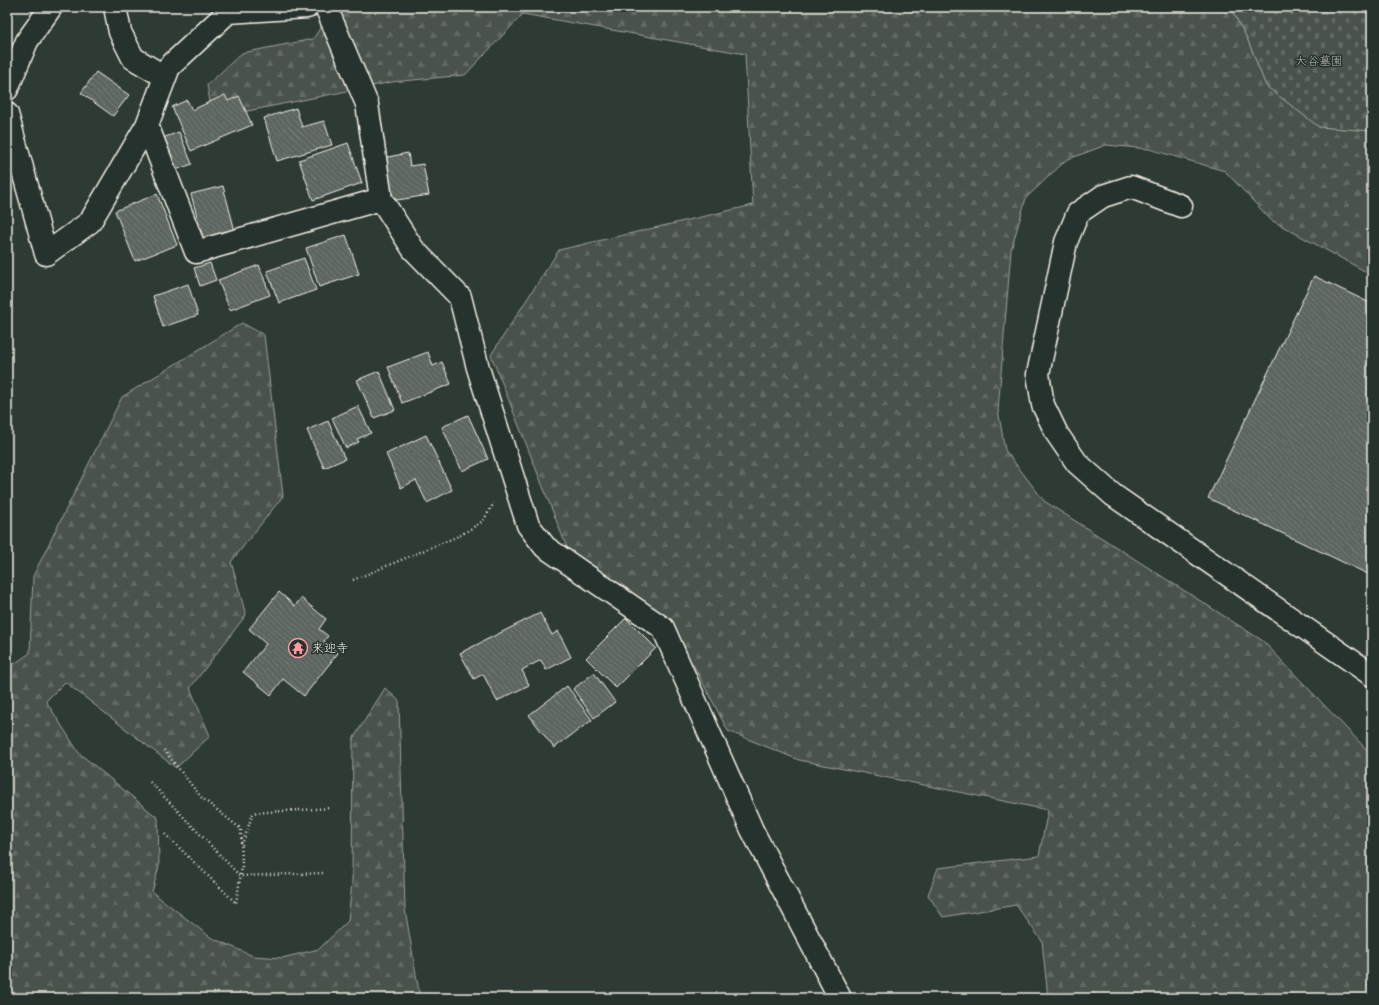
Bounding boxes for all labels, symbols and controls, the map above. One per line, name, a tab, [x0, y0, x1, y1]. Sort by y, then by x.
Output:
park label: 大谷墓園	[1295, 52, 1343, 68]
temple icon: 来迎寺	[287, 637, 309, 659]
place label: 来迎寺	[312, 639, 348, 655]

